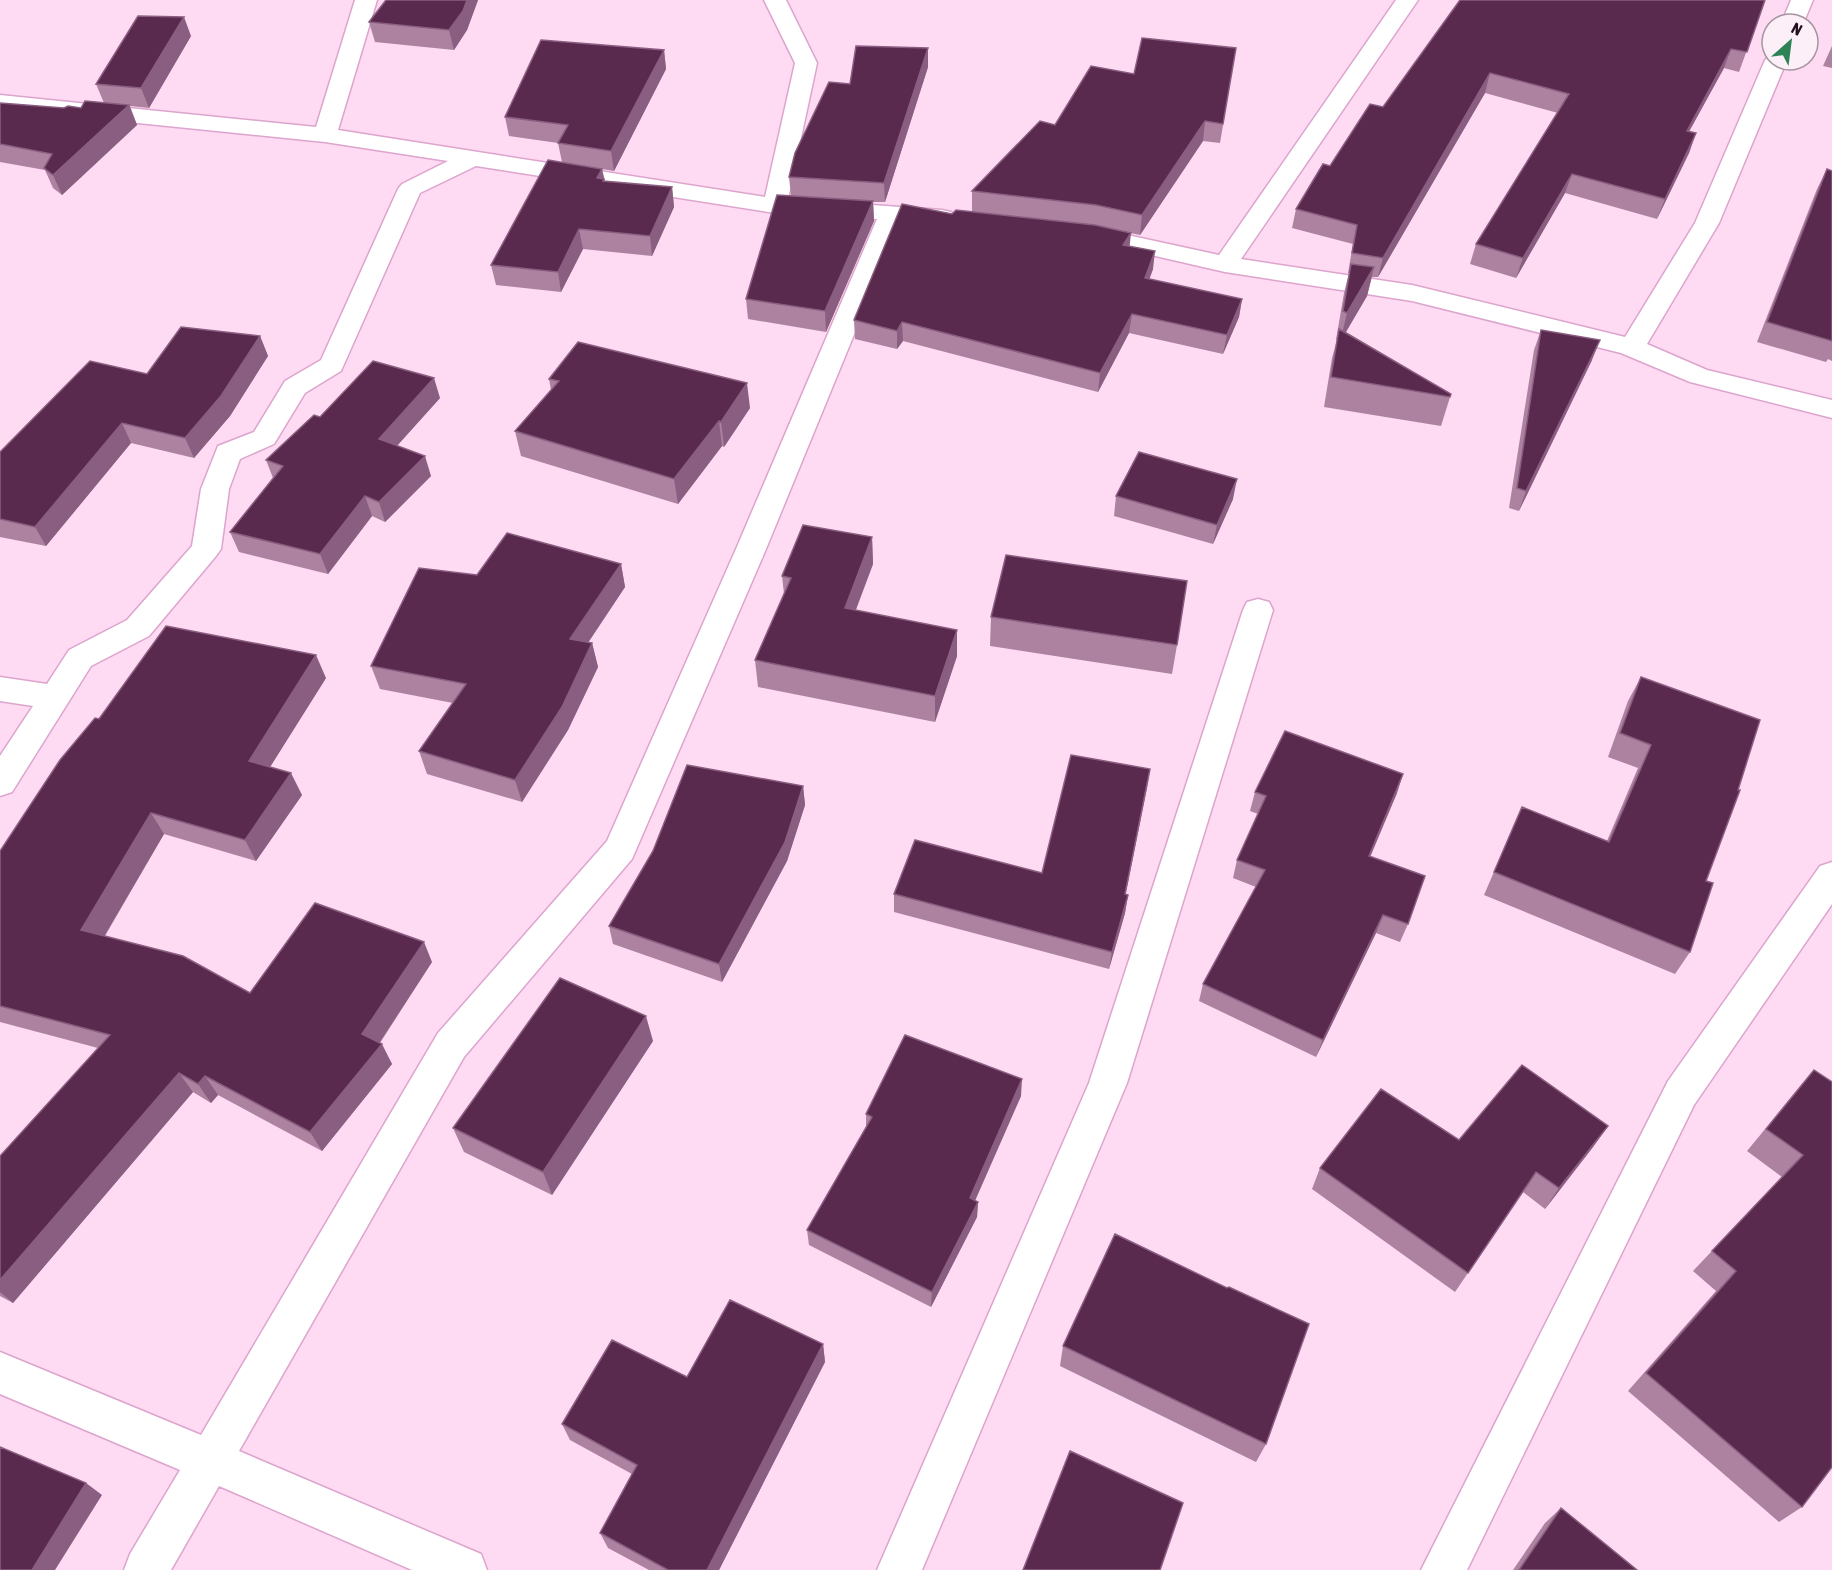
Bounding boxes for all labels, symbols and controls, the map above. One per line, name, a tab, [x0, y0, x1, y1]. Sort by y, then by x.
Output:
north arrow	[1760, 12, 1820, 72]
text: N	[1789, 19, 1805, 39]

